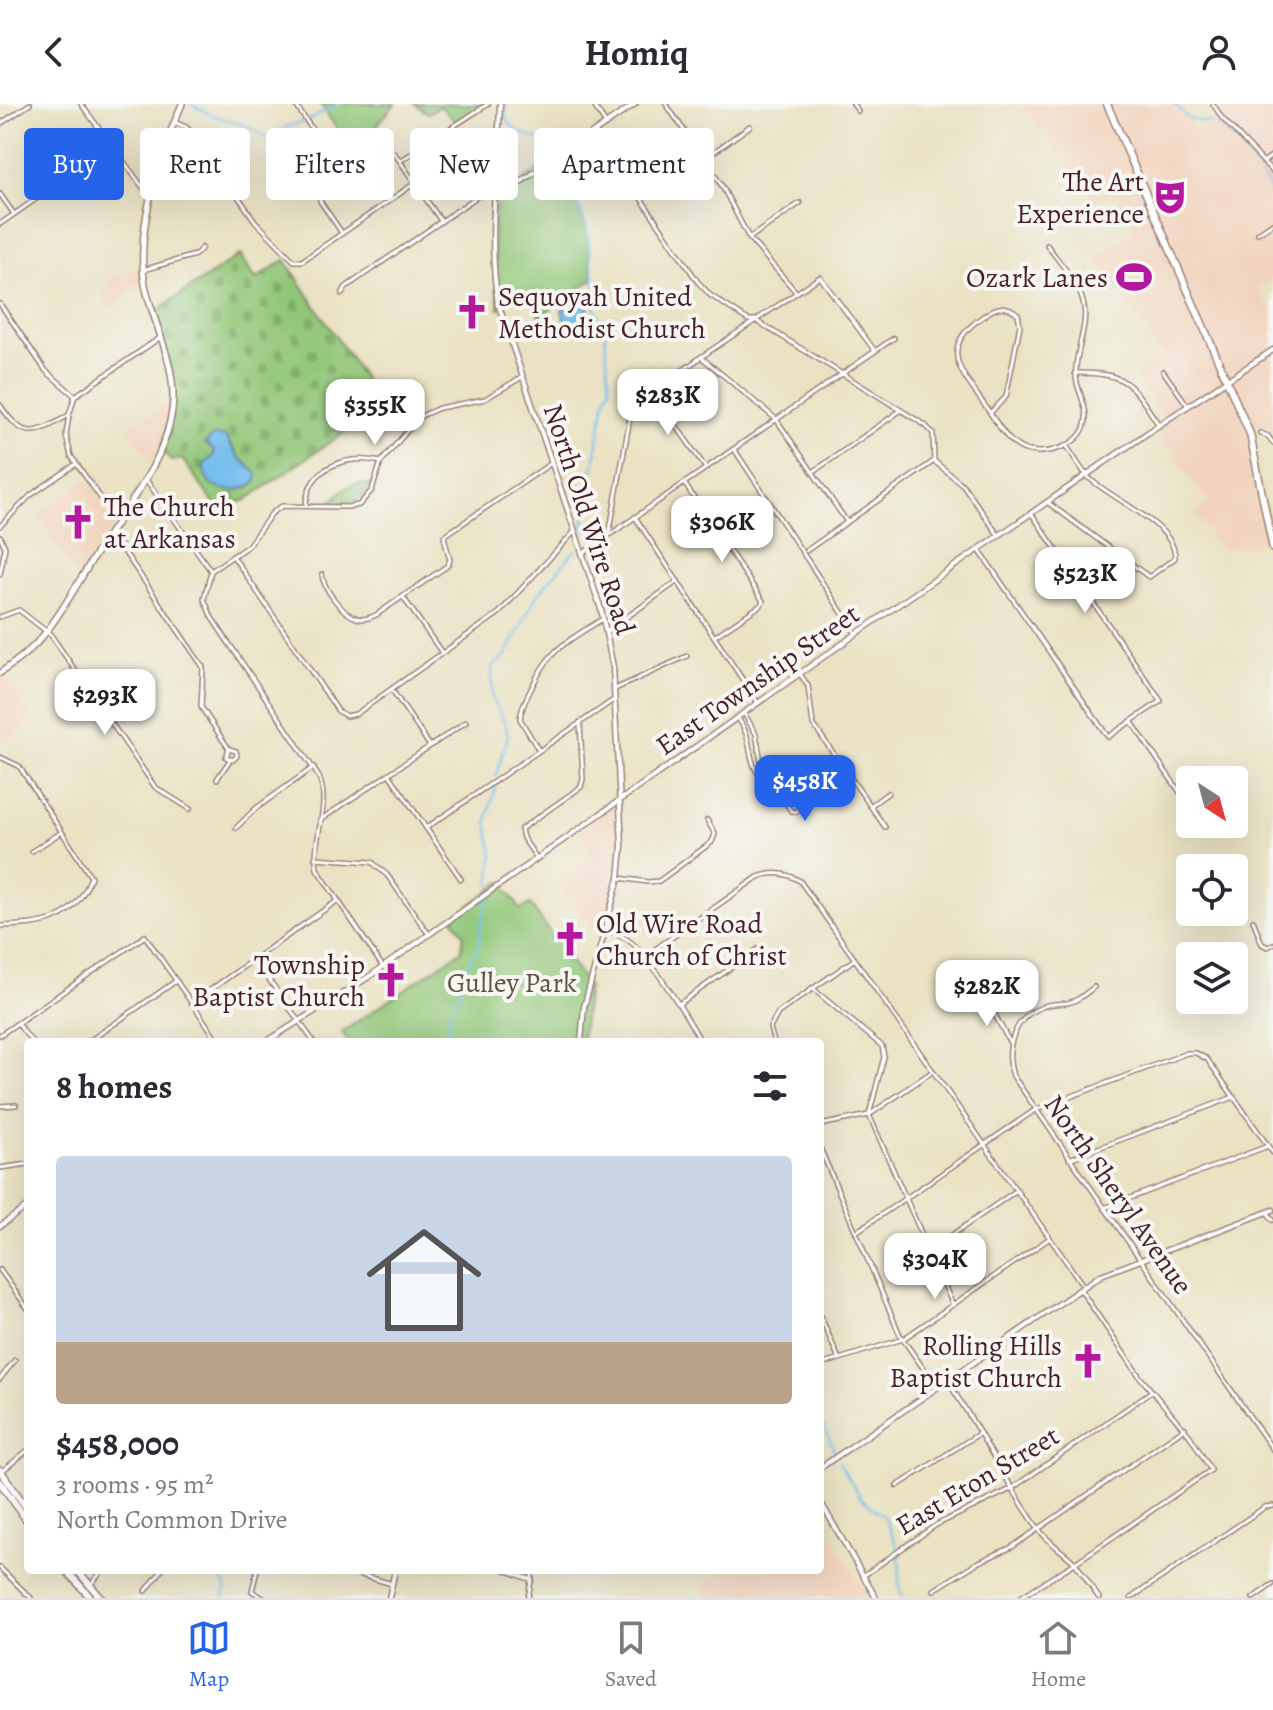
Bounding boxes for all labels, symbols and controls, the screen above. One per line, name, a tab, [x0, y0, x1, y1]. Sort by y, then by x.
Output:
text: Homiq	[584, 28, 689, 77]
icon: back	[32, 30, 76, 74]
icon: person	[1197, 30, 1241, 74]
chip: Buy	[24, 128, 124, 200]
chip: Rent	[140, 128, 250, 200]
chip: Filters	[266, 128, 394, 200]
chip: New	[410, 128, 518, 200]
chip: Apartment	[534, 128, 714, 200]
place label: The Art Experience	[1016, 163, 1144, 233]
theatre icon: The Art Experience	[1151, 178, 1189, 216]
sports icon: Ozark Lanes	[1115, 258, 1153, 296]
place label: Ozark Lanes	[966, 259, 1108, 297]
place label: Sequoyah United Methodist Church	[498, 278, 706, 348]
church icon: Sequoyah United Methodist Church	[453, 293, 491, 331]
pin: $283K	[612, 369, 724, 437]
text: $283K	[635, 377, 701, 412]
pin: $355K	[319, 379, 431, 447]
text: $355K	[344, 387, 406, 422]
street label: North Old Wire Road	[534, 399, 645, 640]
place label: The Church at Arkansas	[104, 488, 236, 558]
pin: $306K	[666, 496, 778, 564]
church icon: The Church at Arkansas	[59, 503, 97, 541]
text: $306K	[689, 504, 755, 539]
pin: $523K	[1029, 547, 1141, 615]
text: $523K	[1053, 555, 1117, 590]
street label: East Township Street	[648, 595, 867, 764]
pin: $293K	[49, 669, 161, 737]
text: $293K	[73, 677, 137, 712]
pin: $458K	[749, 755, 861, 823]
text: $458K	[772, 763, 838, 798]
north arrow	[1176, 766, 1248, 838]
map controls	[1176, 766, 1248, 1014]
button: locate	[1176, 854, 1248, 926]
place label: Old Wire Road Church of Christ	[596, 905, 787, 975]
church icon: Old Wire Road Church of Christ	[551, 920, 589, 958]
button: layers	[1176, 942, 1248, 1014]
place label: Township Baptist Church	[192, 946, 365, 1016]
pin: $282K	[931, 960, 1043, 1028]
church icon: Township Baptist Church	[372, 961, 410, 999]
park label: Gulley Park	[447, 964, 577, 1002]
text: $282K	[954, 968, 1020, 1003]
text: 8 homes	[56, 1063, 172, 1110]
icon: filters	[748, 1064, 792, 1108]
street label: North Sheryl Avenue	[1035, 1087, 1201, 1302]
icon: home	[352, 1208, 496, 1352]
pin: $304K	[879, 1233, 991, 1301]
text: $304K	[902, 1241, 968, 1276]
place label: Rolling Hills Baptist Church	[889, 1327, 1062, 1397]
church icon: Rolling Hills Baptist Church	[1069, 1342, 1107, 1380]
street label: East Eton Street	[889, 1417, 1066, 1545]
text: $458,000	[56, 1420, 179, 1467]
text: 3 rooms · 95 m²	[56, 1467, 213, 1502]
text: North Common Drive	[56, 1502, 287, 1537]
tab: Map	[187, 1616, 231, 1694]
tab: Saved	[605, 1616, 657, 1694]
tab: Home	[1031, 1616, 1086, 1694]

